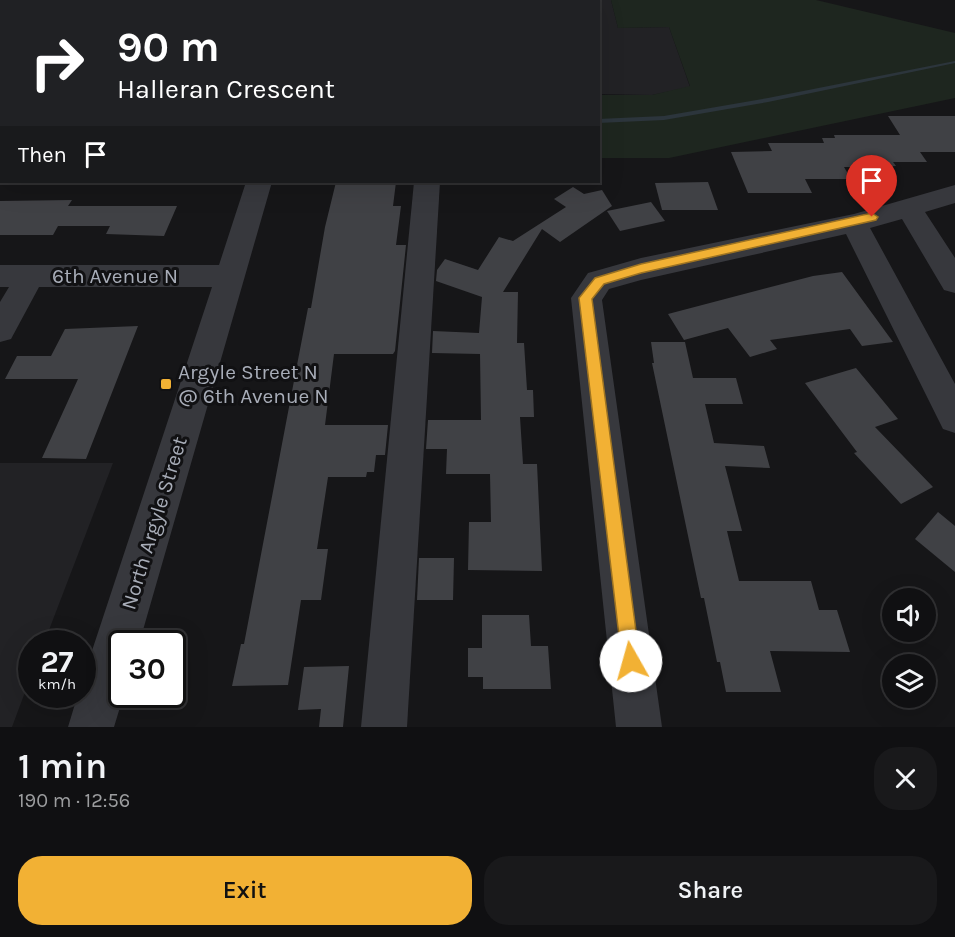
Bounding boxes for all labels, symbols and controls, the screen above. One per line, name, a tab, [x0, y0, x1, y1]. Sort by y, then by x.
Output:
text: 90 m	[117, 22, 220, 72]
icon: right	[18, 24, 96, 102]
text: Halleran Crescent	[117, 73, 335, 105]
icon: arrive	[79, 138, 112, 171]
text: Then	[18, 142, 67, 168]
pin	[846, 155, 897, 217]
icon: arrive	[855, 164, 888, 197]
street label: 6th Avenue N	[52, 264, 178, 288]
place label: Argyle Street N @ 6th Avenue N	[178, 360, 329, 408]
marker: Argyle Street N @ 6th Avenue N	[159, 377, 173, 391]
street label: North Argyle Street	[116, 434, 192, 612]
map controls	[882, 588, 936, 708]
button: sound	[882, 588, 936, 642]
position arrow	[599, 629, 663, 693]
speed limit sign: 30	[108, 630, 186, 708]
text: 27	[40, 644, 74, 680]
button: layers	[882, 654, 936, 708]
text: km/h	[38, 675, 76, 693]
text: 1 min	[18, 745, 107, 787]
button: close	[874, 747, 937, 810]
text: 190 m · 12:56	[18, 789, 130, 812]
button: Exit	[18, 856, 472, 925]
button: Share	[484, 856, 937, 925]

